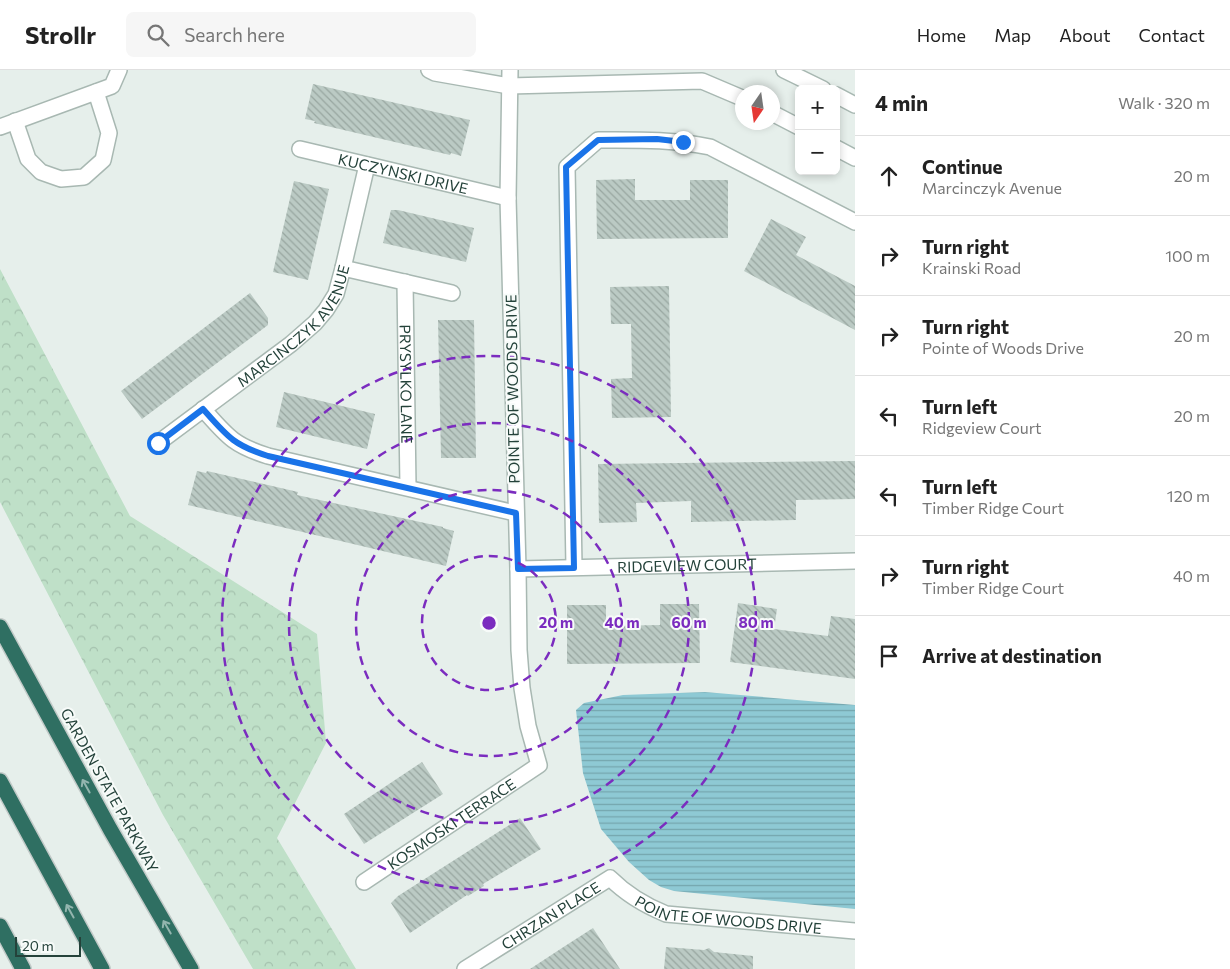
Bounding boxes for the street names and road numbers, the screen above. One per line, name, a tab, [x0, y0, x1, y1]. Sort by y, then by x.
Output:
street label: KUCZYNSKI DRIVE	[336, 149, 470, 197]
street label: MARCINCZYK AVENUE	[233, 263, 353, 390]
street label: POINTE OF WOODS DRIVE	[501, 294, 523, 484]
street label: PRYSYLKO LANE	[397, 324, 416, 444]
street label: RIDGEVIEW COURT	[617, 554, 757, 576]
street label: GARDEN STATE PARKWAY	[57, 705, 163, 875]
street label: KOSMOSKI TERRACE	[384, 774, 519, 873]
street label: CHRZAN PLACE	[498, 878, 603, 953]
street label: POINTE OF WOODS DRIVE	[632, 892, 823, 937]

